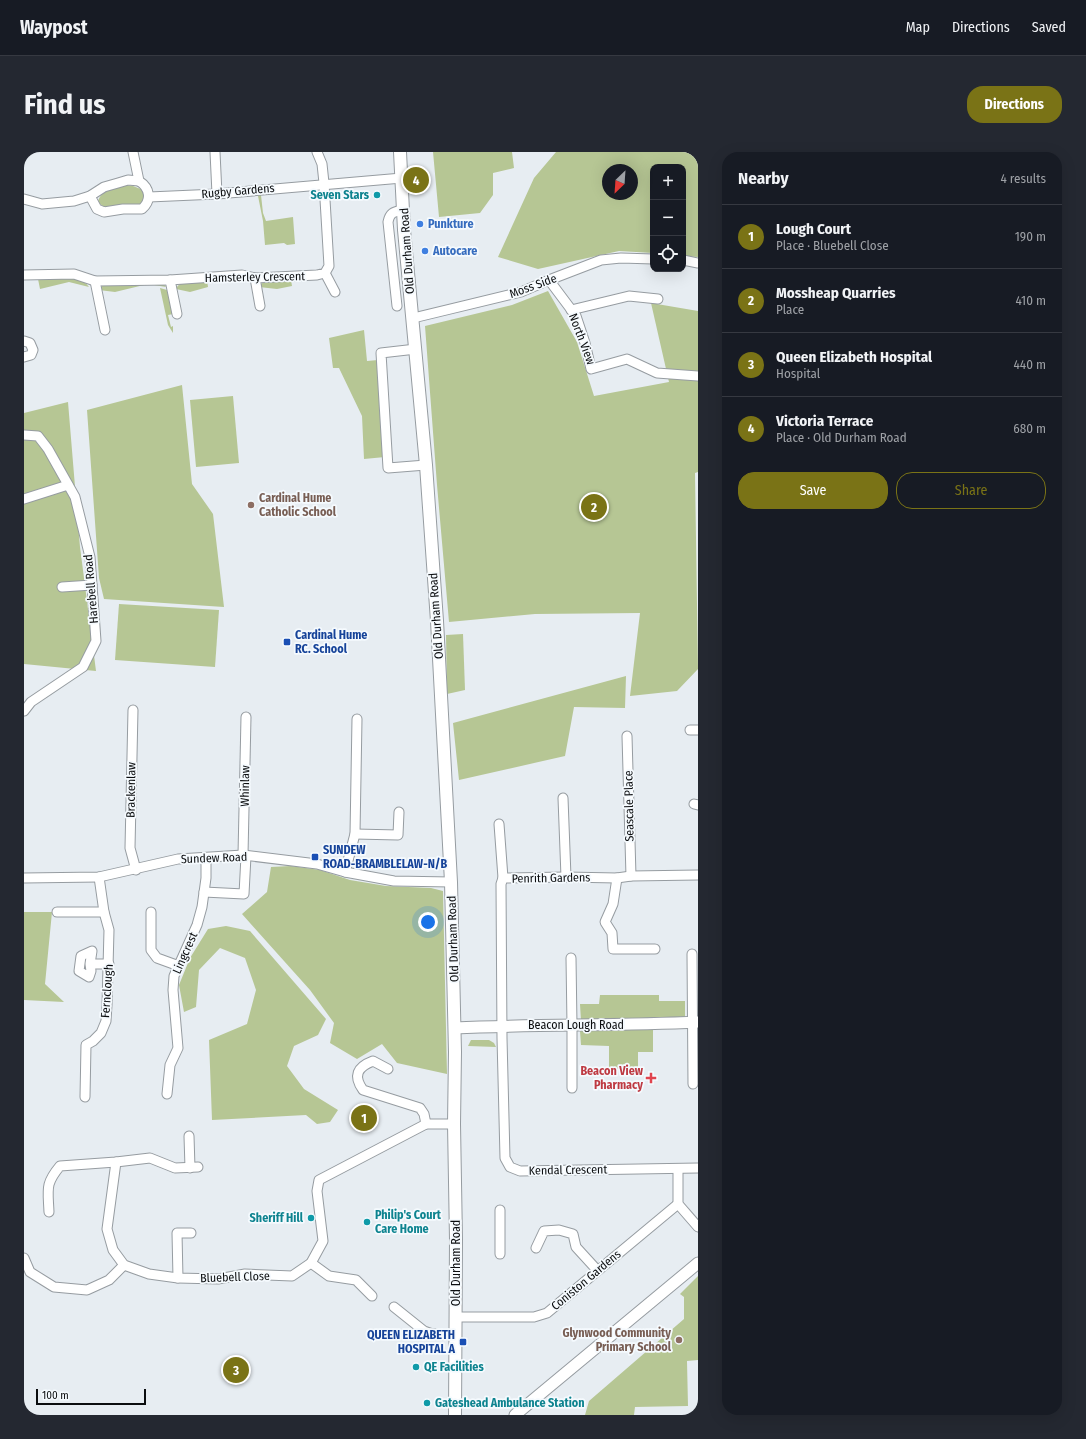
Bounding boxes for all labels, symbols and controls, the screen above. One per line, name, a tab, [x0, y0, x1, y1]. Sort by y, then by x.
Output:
text: Waypost	[20, 16, 88, 39]
text: Map	[906, 19, 930, 36]
text: Directions	[952, 19, 1010, 36]
text: Saved	[1032, 19, 1066, 36]
button: Directions	[967, 86, 1062, 123]
text: Find us	[24, 88, 106, 121]
north arrow	[602, 164, 638, 200]
map controls	[650, 164, 686, 272]
button: +	[650, 164, 686, 200]
pin: 4	[403, 165, 429, 195]
text: Nearby	[738, 168, 789, 189]
text: 4 results	[1000, 171, 1046, 186]
street label: Rugby Gardens	[201, 181, 275, 201]
place label: Seven Stars	[311, 188, 370, 202]
marker: Seven Stars	[372, 190, 382, 200]
button: −	[650, 200, 686, 236]
street label: Old Durham Road	[397, 207, 417, 295]
place label: Punkture	[428, 217, 474, 231]
marker: Punkture	[415, 219, 425, 229]
text: Lough Court	[776, 220, 851, 238]
text: 1	[748, 229, 754, 244]
text: 190 m	[1015, 229, 1046, 244]
button: locate	[650, 236, 686, 272]
text: Place · Bluebell Close	[776, 238, 889, 253]
place label: Autocare	[432, 244, 477, 258]
marker: Autocare	[420, 246, 430, 256]
street label: Hamsterley Crescent	[205, 269, 305, 285]
street label: Moss Side	[508, 271, 559, 301]
text: Mossheap Quarries	[776, 284, 896, 302]
text: 2	[748, 293, 754, 308]
text: 410 m	[1016, 293, 1046, 308]
text: Place	[776, 302, 804, 317]
street label: North View	[566, 311, 598, 367]
text: Queen Elizabeth Hospital	[776, 348, 932, 366]
text: 3	[748, 357, 754, 372]
text: 440 m	[1014, 357, 1046, 372]
text: Hospital	[776, 366, 820, 381]
text: Victoria Terrace	[776, 412, 873, 430]
text: 4	[748, 421, 754, 436]
text: 680 m	[1013, 421, 1046, 436]
text: Place · Old Durham Road	[776, 430, 907, 445]
button: Save	[738, 472, 888, 509]
button: Share	[896, 472, 1046, 509]
place label: Cardinal Hume Catholic School	[259, 491, 337, 519]
pin: 2	[581, 492, 607, 522]
marker: Cardinal Hume Catholic School	[246, 500, 256, 510]
street label: Harebell Road	[81, 554, 101, 624]
street label: Old Durham Road	[426, 572, 446, 660]
place label: Cardinal Hume RC. School	[295, 628, 367, 656]
marker: Cardinal Hume RC. School	[282, 637, 292, 647]
street label: Brackenlaw	[124, 762, 138, 818]
street label: Whinlaw	[238, 765, 252, 807]
street label: Seascale Place	[621, 770, 637, 842]
place label: SUNDEW ROAD-BRAMBLELAW-N/B	[323, 843, 447, 871]
street label: Sundew Road	[181, 850, 247, 866]
marker: SUNDEW ROAD-BRAMBLELAW-N/B	[310, 852, 320, 862]
street label: Penrith Gardens	[511, 870, 591, 886]
street label: Old Durham Road	[444, 896, 462, 982]
your location	[418, 912, 438, 932]
street label: Lingcrest	[170, 930, 200, 976]
street label: Fernclough	[98, 964, 116, 1018]
street label: Beacon Lough Road	[528, 1018, 624, 1032]
place label: Beacon View Pharmacy	[580, 1064, 644, 1092]
marker: Beacon View Pharmacy	[646, 1073, 656, 1083]
pin: 1	[351, 1103, 377, 1133]
street label: Kendal Crescent	[529, 1162, 607, 1178]
place label: Philip's Court Care Home	[375, 1208, 442, 1236]
place label: Sheriff Hill	[250, 1211, 304, 1225]
marker: Sheriff Hill	[306, 1213, 316, 1223]
marker: Philip's Court Care Home	[362, 1217, 372, 1227]
street label: Old Durham Road	[449, 1220, 463, 1306]
street label: Coniston Gardens	[548, 1247, 624, 1313]
street label: Bluebell Close	[200, 1269, 270, 1285]
place label: Glynwood Community Primary School	[562, 1326, 672, 1354]
place label: QUEEN ELIZABETH HOSPITAL A	[367, 1328, 455, 1356]
marker: Glynwood Community Primary School	[674, 1335, 684, 1345]
marker: QUEEN ELIZABETH HOSPITAL A	[458, 1337, 468, 1347]
pin: 3	[223, 1355, 249, 1385]
place label: QE Facilities	[424, 1360, 484, 1374]
marker: QE Facilities	[411, 1362, 421, 1372]
scale bar	[36, 1387, 146, 1406]
text: 100 m	[42, 1389, 69, 1402]
place label: Gateshead Ambulance Station	[435, 1396, 584, 1410]
marker: Gateshead Ambulance Station	[422, 1398, 432, 1408]

